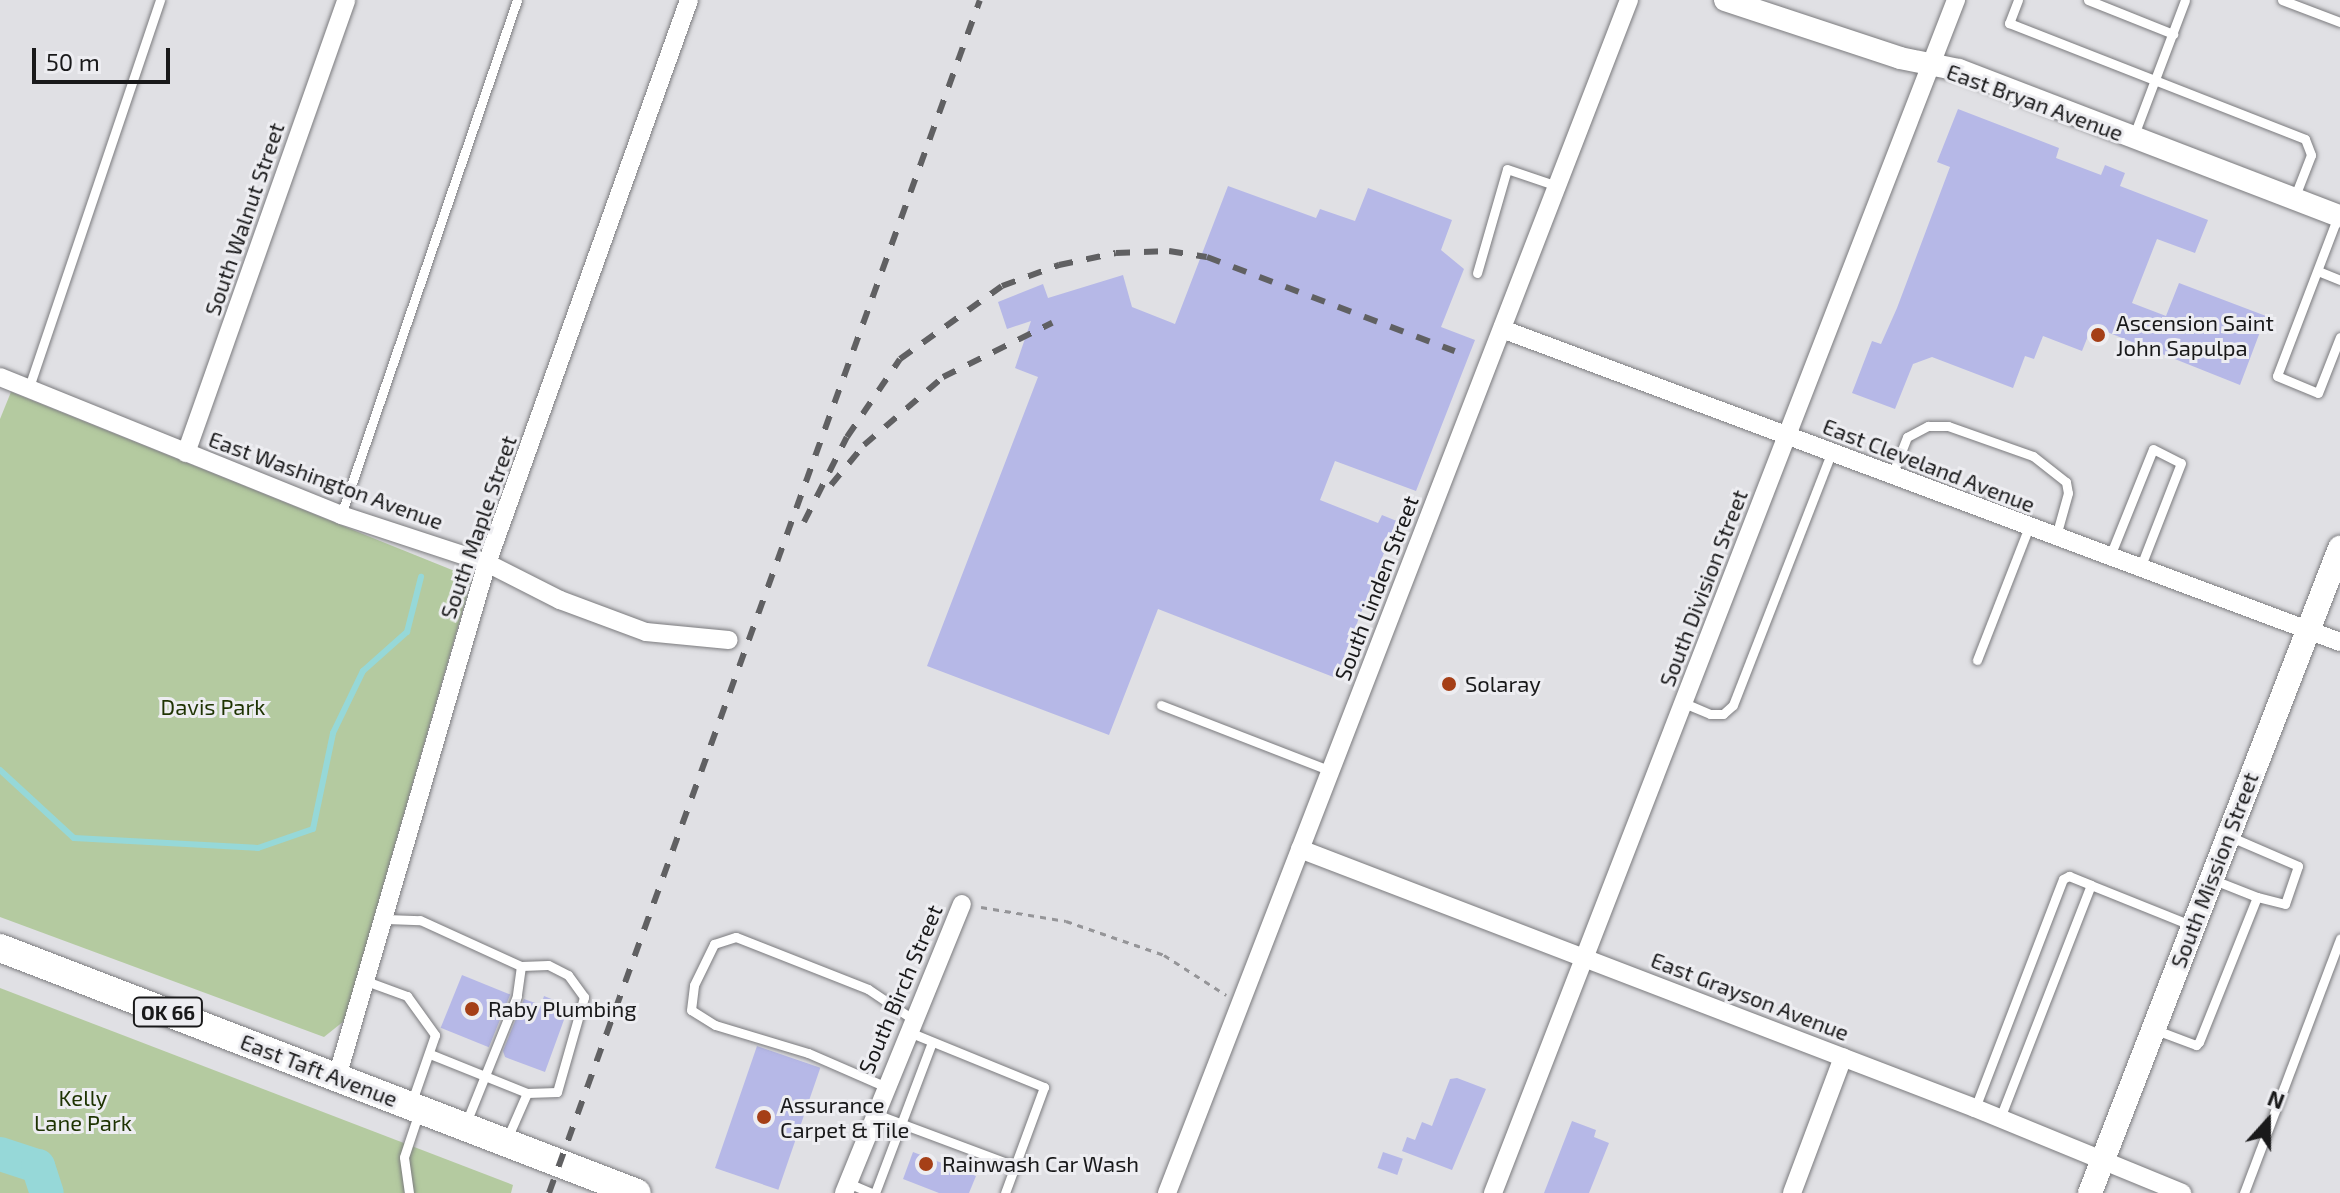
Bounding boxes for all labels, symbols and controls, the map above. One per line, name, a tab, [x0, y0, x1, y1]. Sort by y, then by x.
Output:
scale bar	[36, 32, 174, 82]
text: 50 m	[46, 47, 100, 76]
street label: East Bryan Avenue	[1943, 58, 2127, 146]
street label: South Walnut Street	[199, 119, 289, 319]
place label: Ascension Saint John Sapulpa	[2116, 309, 2274, 360]
marker: Ascension Saint John Sapulpa	[2087, 324, 2109, 346]
street label: East Cleveland Avenue	[1819, 412, 2039, 518]
street label: East Washington Avenue	[205, 425, 447, 535]
street label: South Maple Street	[434, 432, 522, 622]
street label: South Division Street	[1653, 486, 1753, 690]
street label: South Linden Street	[1329, 492, 1423, 684]
place label: Solaray	[1465, 671, 1541, 697]
marker: Solaray	[1440, 675, 1458, 693]
park label: Davis Park	[161, 694, 265, 720]
street label: South Mission Street	[2165, 768, 2263, 972]
street label: South Birch Street	[853, 901, 947, 1077]
street label: East Grayson Avenue	[1647, 946, 1853, 1046]
road number: OK 66	[132, 996, 204, 1028]
place label: Raby Plumbing	[488, 996, 637, 1022]
marker: Raby Plumbing	[463, 1000, 481, 1018]
street label: East Taft Avenue	[236, 1028, 402, 1112]
north arrow	[2228, 1081, 2308, 1161]
park label: Kelly Lane Park	[34, 1084, 132, 1136]
text: N	[2265, 1084, 2289, 1114]
place label: Assurance Carpet & Tile	[780, 1091, 910, 1142]
marker: Assurance Carpet & Tile	[755, 1108, 773, 1126]
place label: Rainwash Car Wash	[942, 1151, 1140, 1177]
marker: Rainwash Car Wash	[917, 1155, 935, 1173]

